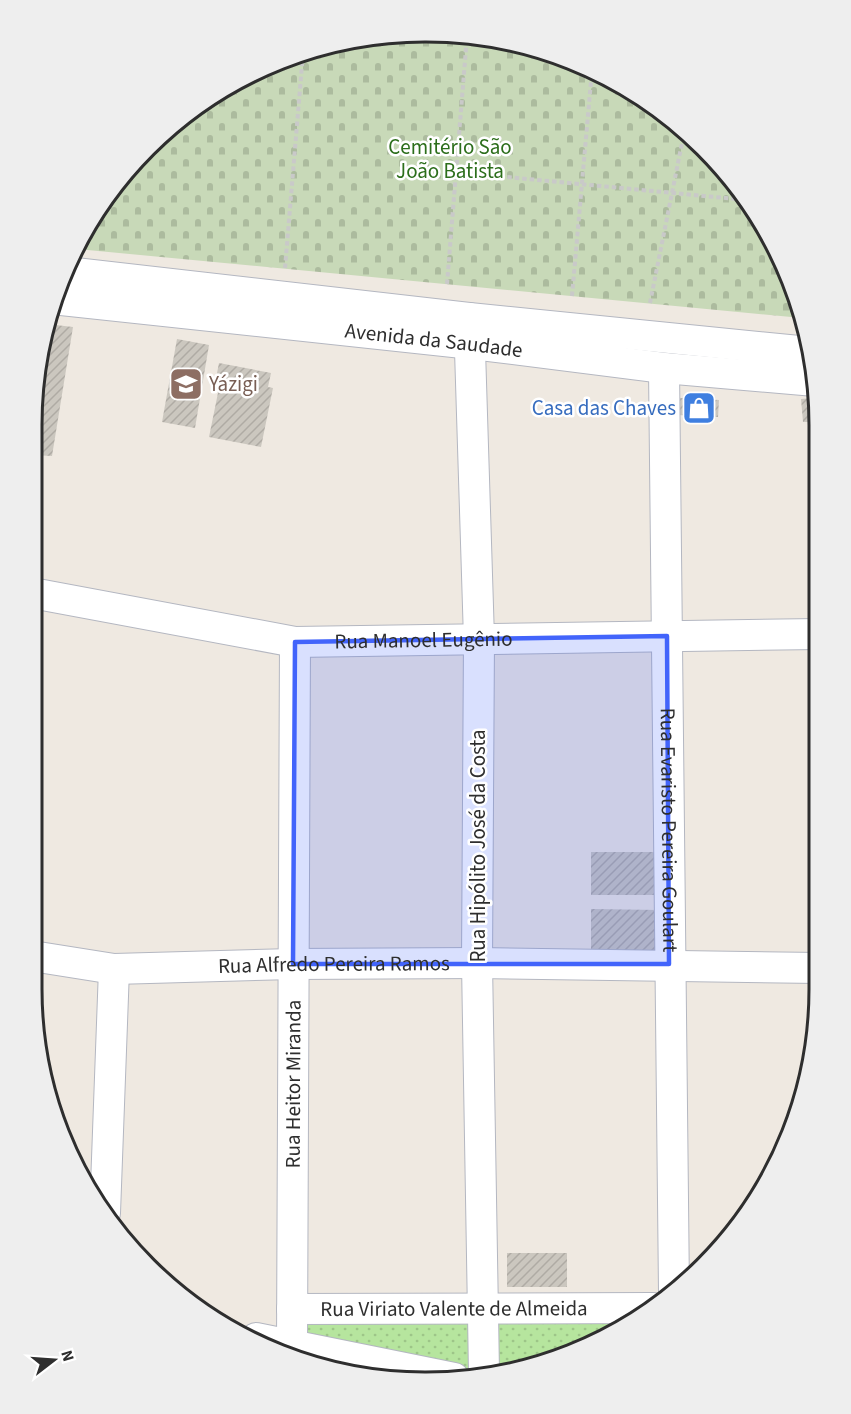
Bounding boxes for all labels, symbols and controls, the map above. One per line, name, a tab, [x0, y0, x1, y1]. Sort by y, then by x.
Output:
park label: Cemitério São João Batista	[388, 132, 512, 186]
street label: Avenida da Saudade	[343, 315, 524, 365]
school or university icon: Yázigi	[168, 366, 204, 402]
place label: Yázigi	[208, 369, 258, 399]
shop icon: Casa das Chaves	[681, 390, 717, 426]
place label: Casa das Chaves	[532, 393, 676, 423]
street label: Rua Manoel Eugênio	[334, 624, 513, 656]
street label: Rua Evaristo Pereira Goulart	[653, 708, 685, 952]
street label: Rua Hipólito José da Costa	[463, 729, 493, 963]
street label: Rua Alfredo Pereira Ramos	[218, 948, 450, 981]
street label: Rua Heitor Miranda	[278, 1000, 308, 1168]
street label: Rua Viriato Valente de Almeida	[320, 1293, 588, 1324]
north arrow	[24, 1330, 84, 1390]
text: N	[55, 1348, 79, 1364]

